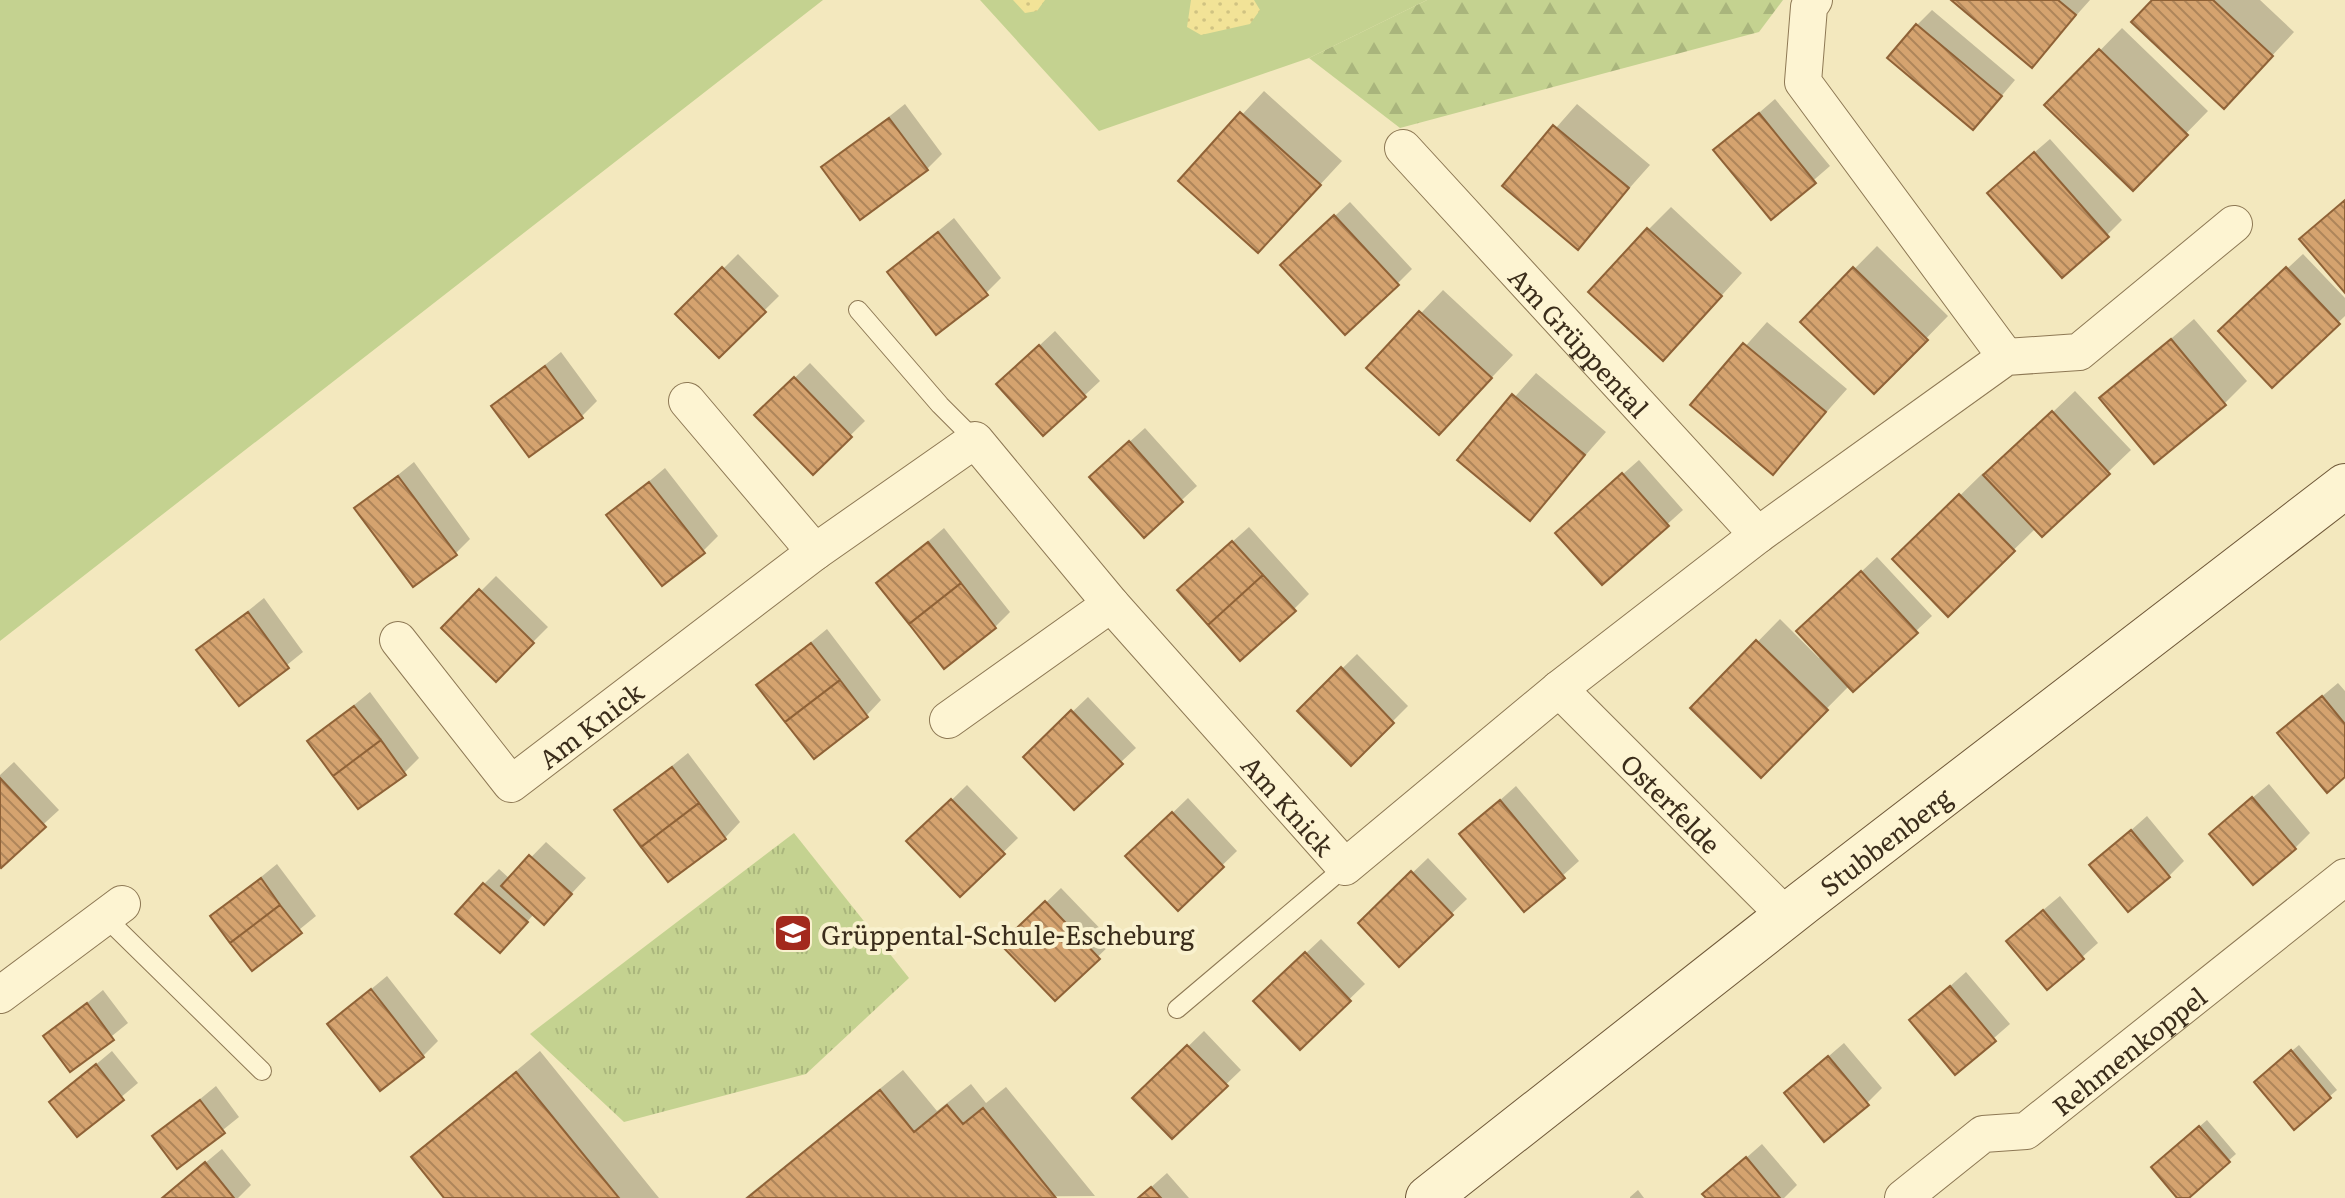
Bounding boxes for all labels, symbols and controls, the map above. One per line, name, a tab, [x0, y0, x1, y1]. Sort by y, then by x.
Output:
street label: Am Grüppental	[1501, 257, 1660, 425]
street label: Am Knick	[529, 670, 651, 777]
street label: Osterfelde	[1613, 743, 1731, 861]
street label: Am Knick	[1234, 745, 1346, 864]
street label: Stubbenberg	[1810, 776, 1959, 904]
school or university icon: Grüppental-Schule-Escheburg	[772, 912, 814, 954]
place label: Grüppental-Schule-Escheburg	[821, 914, 1195, 953]
street label: Rehmenkoppel	[2042, 976, 2214, 1124]

